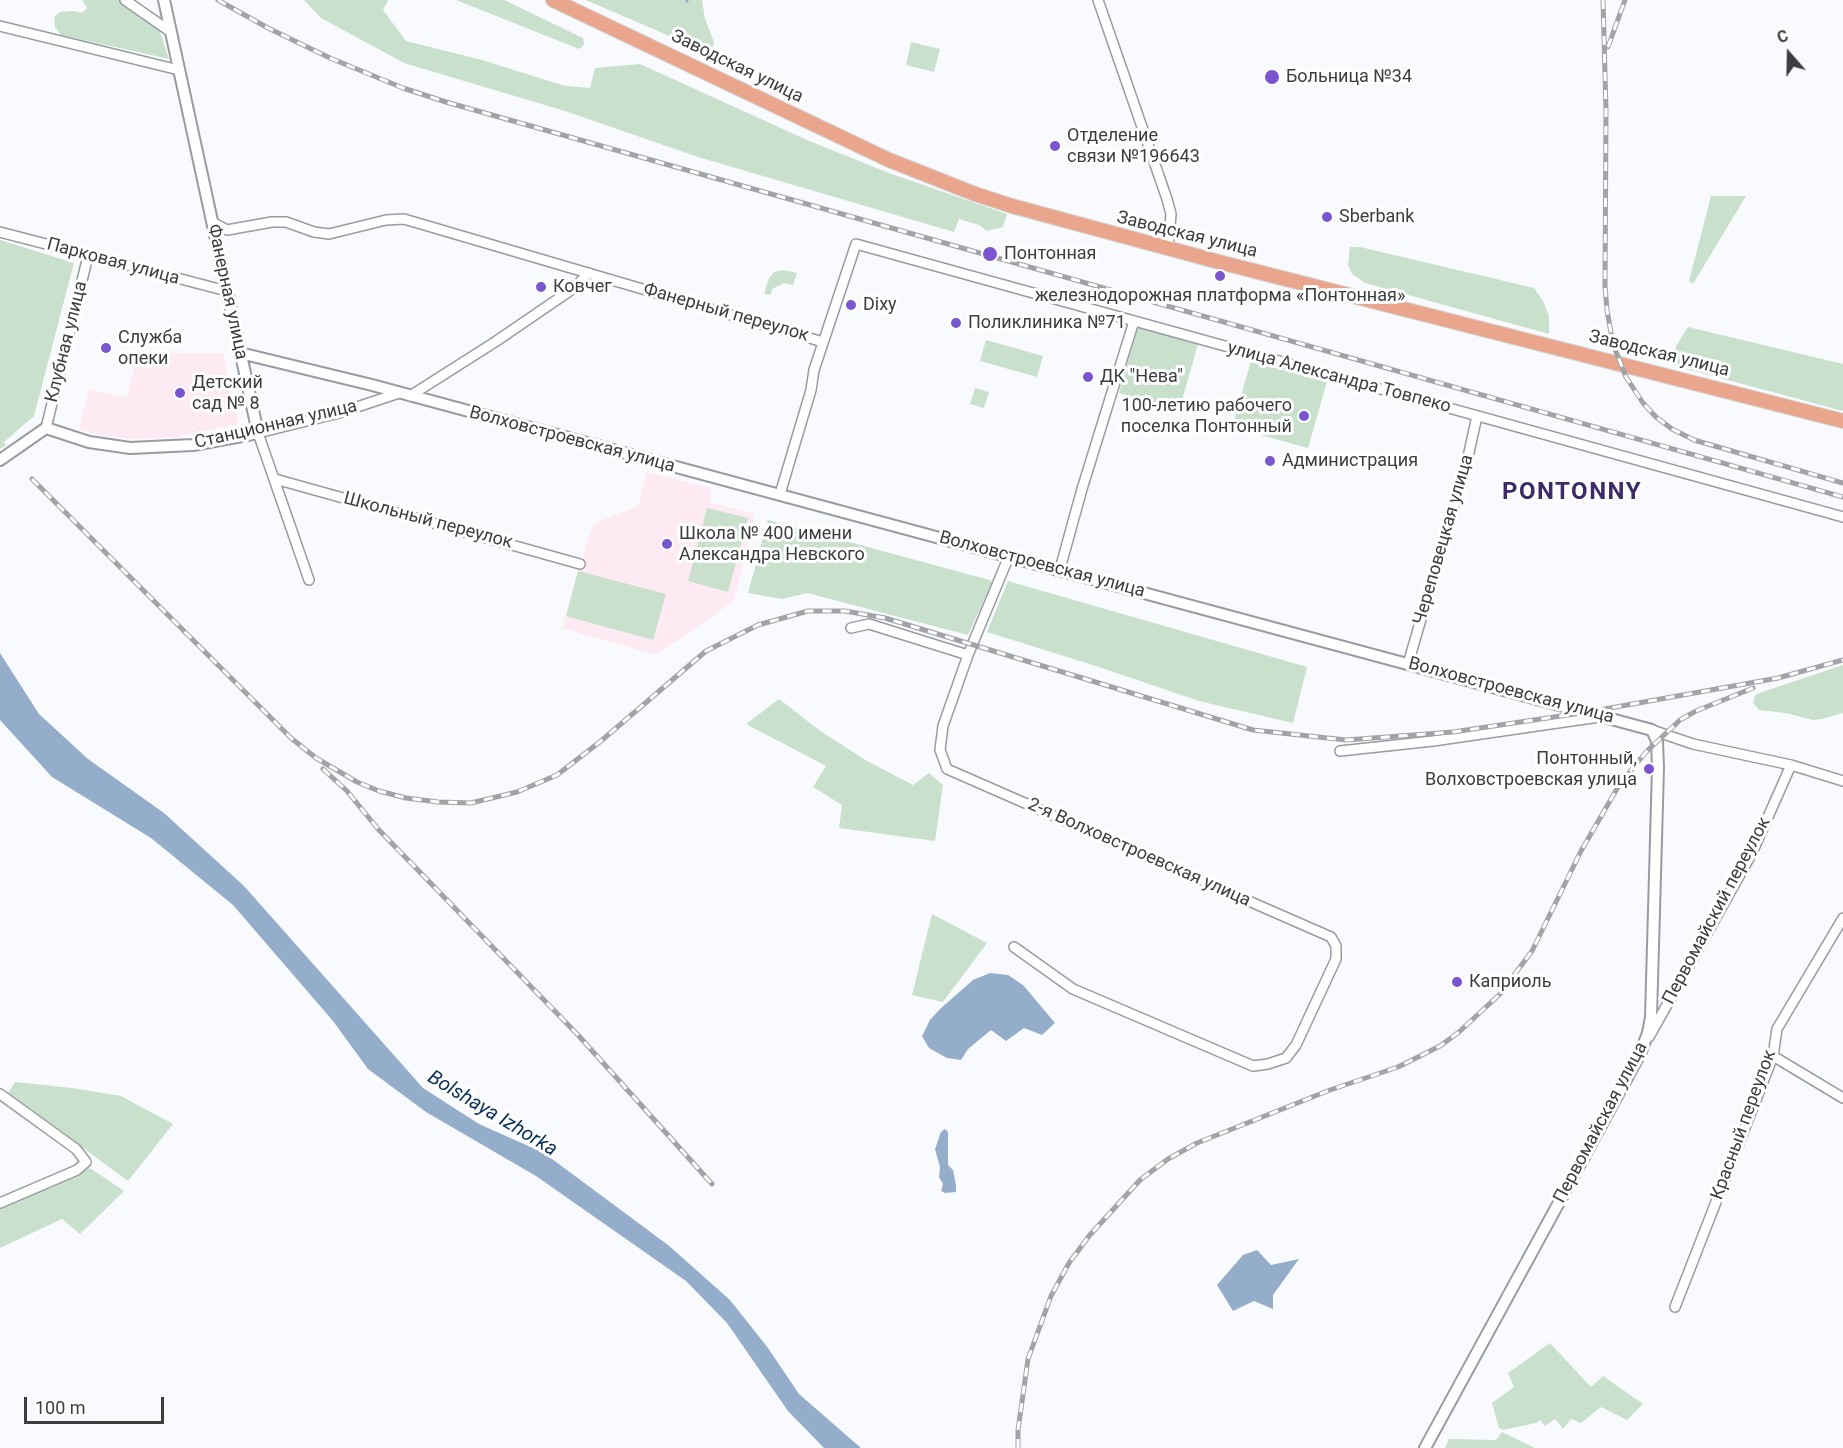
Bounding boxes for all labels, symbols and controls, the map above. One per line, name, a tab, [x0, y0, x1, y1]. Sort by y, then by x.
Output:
north arrow	[1759, 24, 1819, 84]
street label: Заводская улица	[668, 26, 806, 108]
text: С	[1775, 26, 1791, 47]
place label: Больница №34	[1286, 66, 1412, 88]
marker: Больница №34	[1263, 68, 1281, 86]
place label: Отделение связи №196643	[1067, 125, 1200, 168]
marker: Отделение связи №196643	[1048, 139, 1062, 153]
place label: Sberbank	[1339, 206, 1414, 228]
street label: Заводская улица	[1115, 207, 1259, 263]
marker: Sberbank	[1320, 210, 1334, 224]
street label: Фанерная улица	[202, 222, 252, 362]
street label: Парковая улица	[44, 234, 182, 290]
place label: Понтонная	[1004, 243, 1096, 265]
marker: Понтонная	[981, 245, 999, 263]
marker: железнодорожная платформа «Понтонная»	[1213, 269, 1227, 283]
place label: Ковчег	[553, 276, 612, 298]
street label: Клубная улица	[41, 279, 93, 405]
street label: Фанерный переулок	[641, 279, 811, 347]
marker: Ковчег	[534, 280, 548, 294]
place label: железнодорожная платформа «Понтонная»	[1035, 285, 1405, 307]
place label: Dixy	[863, 294, 897, 316]
marker: Dixy	[844, 298, 858, 312]
place label: Поликлиника №71	[968, 312, 1126, 334]
marker: Поликлиника №71	[949, 316, 963, 330]
street label: Заводская улица	[1587, 326, 1731, 382]
place label: Служба опеки	[118, 327, 182, 370]
street label: улица Александра Товпеко	[1225, 338, 1453, 418]
marker: Служба опеки	[99, 341, 113, 355]
place label: ДК "Нева"	[1100, 366, 1183, 388]
marker: ДК "Нева"	[1081, 370, 1095, 384]
place label: Детский сад № 8	[192, 372, 263, 415]
marker: Детский сад № 8	[173, 386, 187, 400]
place label: 100-летию рабочего поселка Понтонный	[1121, 395, 1292, 438]
street label: Станционная улица	[193, 396, 359, 454]
street label: Волховстроевская улица	[467, 402, 677, 478]
marker: 100-летию рабочего поселка Понтонный	[1297, 409, 1311, 423]
place label: Администрация	[1282, 450, 1418, 472]
street label: Череповецкая улица	[1409, 452, 1479, 628]
marker: Администрация	[1263, 454, 1277, 468]
district label: PONTONNY	[1502, 479, 1642, 507]
street label: Школьный переулок	[341, 488, 515, 554]
place label: Школа № 400 имени Александра Невского	[679, 523, 865, 566]
street label: Волховстроевская улица	[937, 527, 1147, 603]
marker: Школа № 400 имени Александра Невского	[660, 537, 674, 551]
street label: Волховстроевская улица	[1406, 653, 1616, 729]
place label: Понтонный, Волховстроевская улица	[1425, 748, 1637, 790]
marker: Понтонный, Волховстроевская улица	[1642, 762, 1656, 776]
street label: 2-я Волховстроевская улица	[1024, 794, 1254, 912]
street label: Первомайский переулок	[1658, 814, 1776, 1008]
place label: Каприоль	[1469, 971, 1552, 993]
marker: Каприоль	[1450, 975, 1464, 989]
street label: Первомайская улица	[1549, 1039, 1653, 1207]
street label: Красный переулок	[1707, 1047, 1781, 1203]
water label: Bolshaya Izhorka	[423, 1066, 561, 1162]
scale bar	[27, 1385, 166, 1423]
text: 100 m	[35, 1397, 86, 1418]

